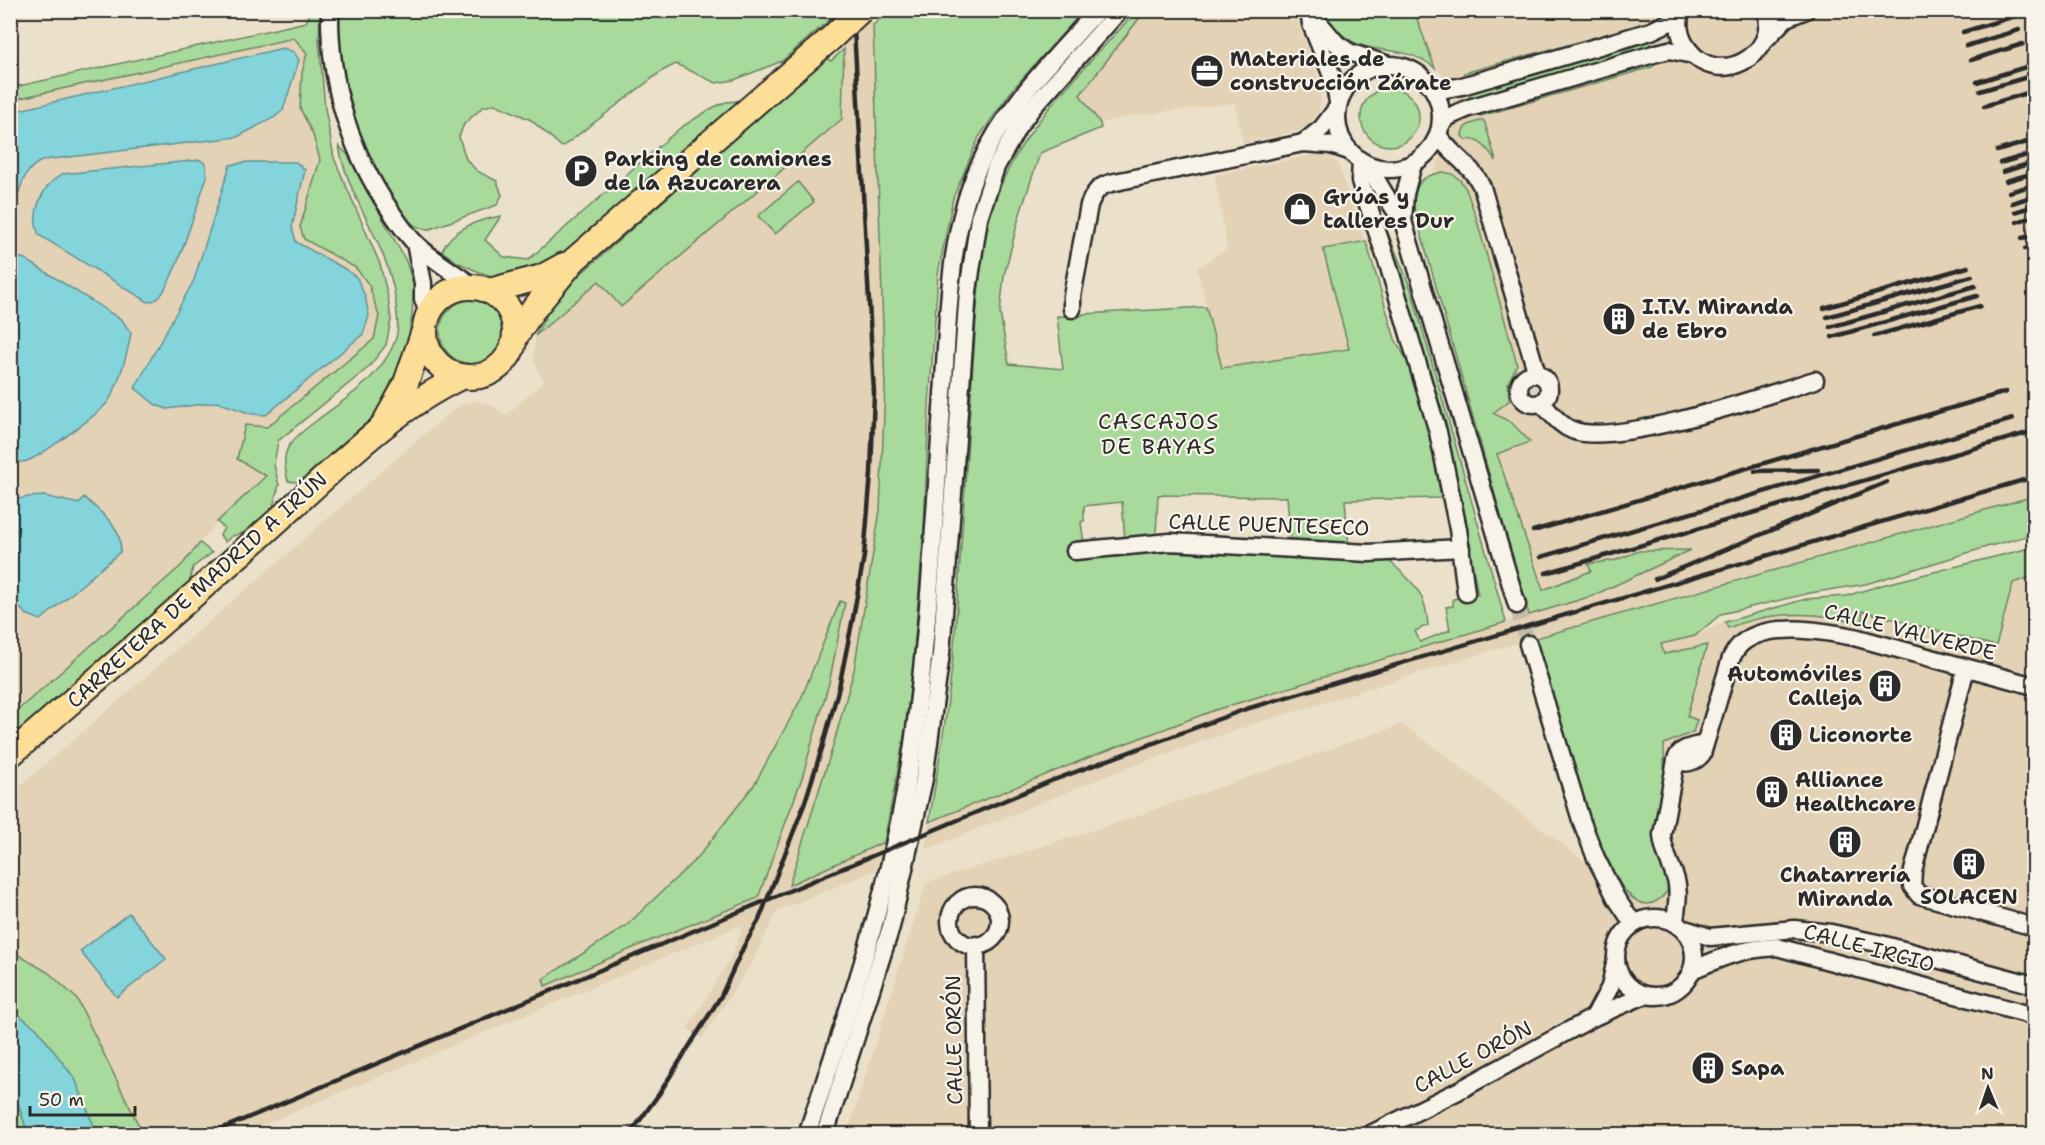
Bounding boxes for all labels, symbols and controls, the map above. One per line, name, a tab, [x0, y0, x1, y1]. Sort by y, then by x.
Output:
place label: Materiales de construcción Zárate	[1230, 45, 1452, 97]
office icon: Materiales de construcción Zárate	[1189, 53, 1225, 89]
place label: Parking de camiones de la Azucarera	[604, 145, 832, 197]
parking icon: Parking de camiones de la Azucarera	[563, 153, 599, 189]
place label: Grúas y talleres Dur	[1323, 183, 1454, 235]
shop icon: Grúas y talleres Dur	[1282, 191, 1318, 227]
place label: I.T.V. Miranda de Ebro	[1642, 293, 1794, 345]
building icon: I.T.V. Miranda de Ebro	[1601, 301, 1637, 337]
district label: CASCAJOS DE BAYAS	[1098, 407, 1220, 461]
street label: CARRETERA DE MADRID A IRÚN	[60, 465, 333, 715]
street label: CALLE PUENTESECO	[1168, 507, 1370, 543]
street label: CALLE VALVERDE	[1821, 597, 1999, 667]
place label: Automóviles Calleja	[1727, 660, 1863, 712]
building icon: Automóviles Calleja	[1867, 668, 1903, 704]
building icon: Liconorte	[1768, 717, 1804, 753]
place label: Liconorte	[1809, 721, 1912, 749]
place label: Alliance Healthcare	[1795, 766, 1916, 818]
building icon: Alliance Healthcare	[1754, 774, 1790, 810]
building icon: Chatarrería Miranda	[1827, 824, 1863, 860]
building icon: SOLACEN	[1951, 846, 1987, 882]
place label: Chatarrería Miranda	[1780, 861, 1911, 913]
place label: SOLACEN	[1920, 883, 2018, 911]
street label: CALLE IRCIO	[1801, 917, 1937, 979]
street label: CALLE ORÓN	[938, 975, 969, 1105]
street label: CALLE ORÓN	[1409, 1013, 1537, 1100]
building icon: Sapa	[1690, 1050, 1726, 1086]
place label: Sapa	[1731, 1054, 1785, 1082]
north arrow	[1958, 1058, 2018, 1118]
text: N	[1981, 1063, 1994, 1084]
scale bar	[30, 1079, 135, 1117]
text: 50 m	[39, 1088, 84, 1112]

